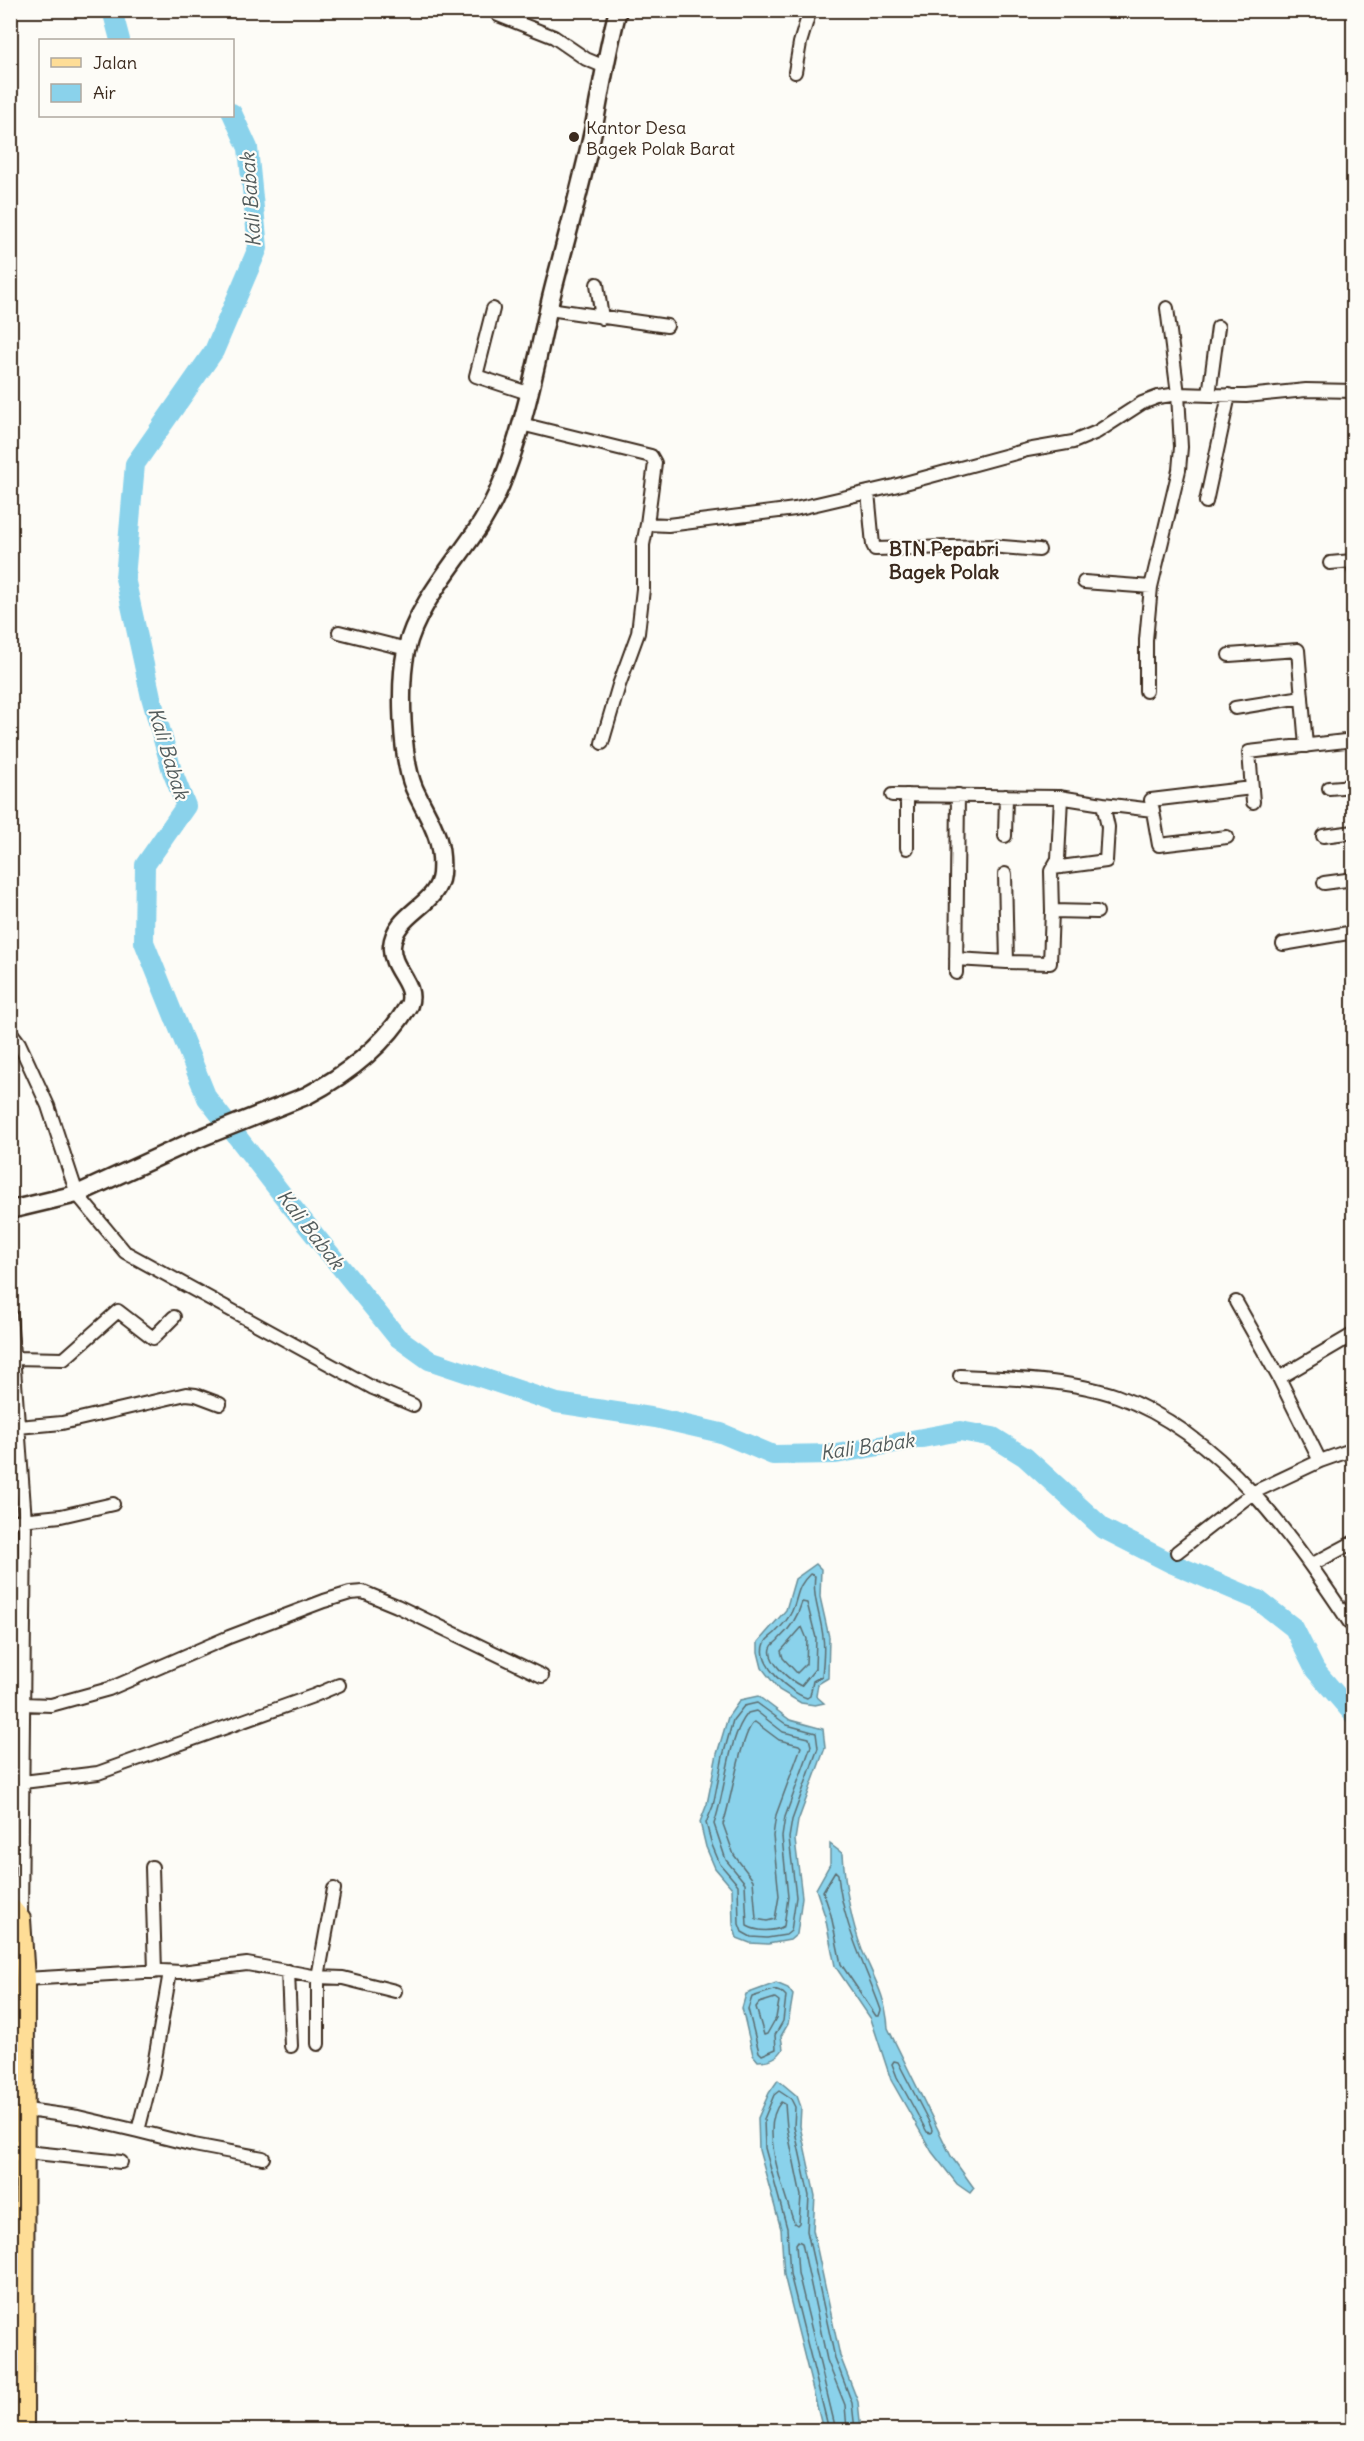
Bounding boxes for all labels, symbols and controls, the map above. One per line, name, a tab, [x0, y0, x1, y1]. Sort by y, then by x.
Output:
legend	[39, 39, 234, 117]
text: Jalan	[93, 51, 137, 74]
text: Air	[93, 81, 117, 104]
place label: Kantor Desa Bagek Polak Barat	[586, 116, 735, 160]
marker: Kantor Desa Bagek Polak Barat	[567, 130, 581, 144]
water label: Kali Babak	[234, 150, 266, 248]
district label: BTN Pepabri Bagek Polak	[889, 536, 999, 584]
water label: Kali Babak	[143, 704, 195, 804]
water label: Kali Babak	[272, 1184, 351, 1275]
water label: Kali Babak	[818, 1427, 917, 1465]

